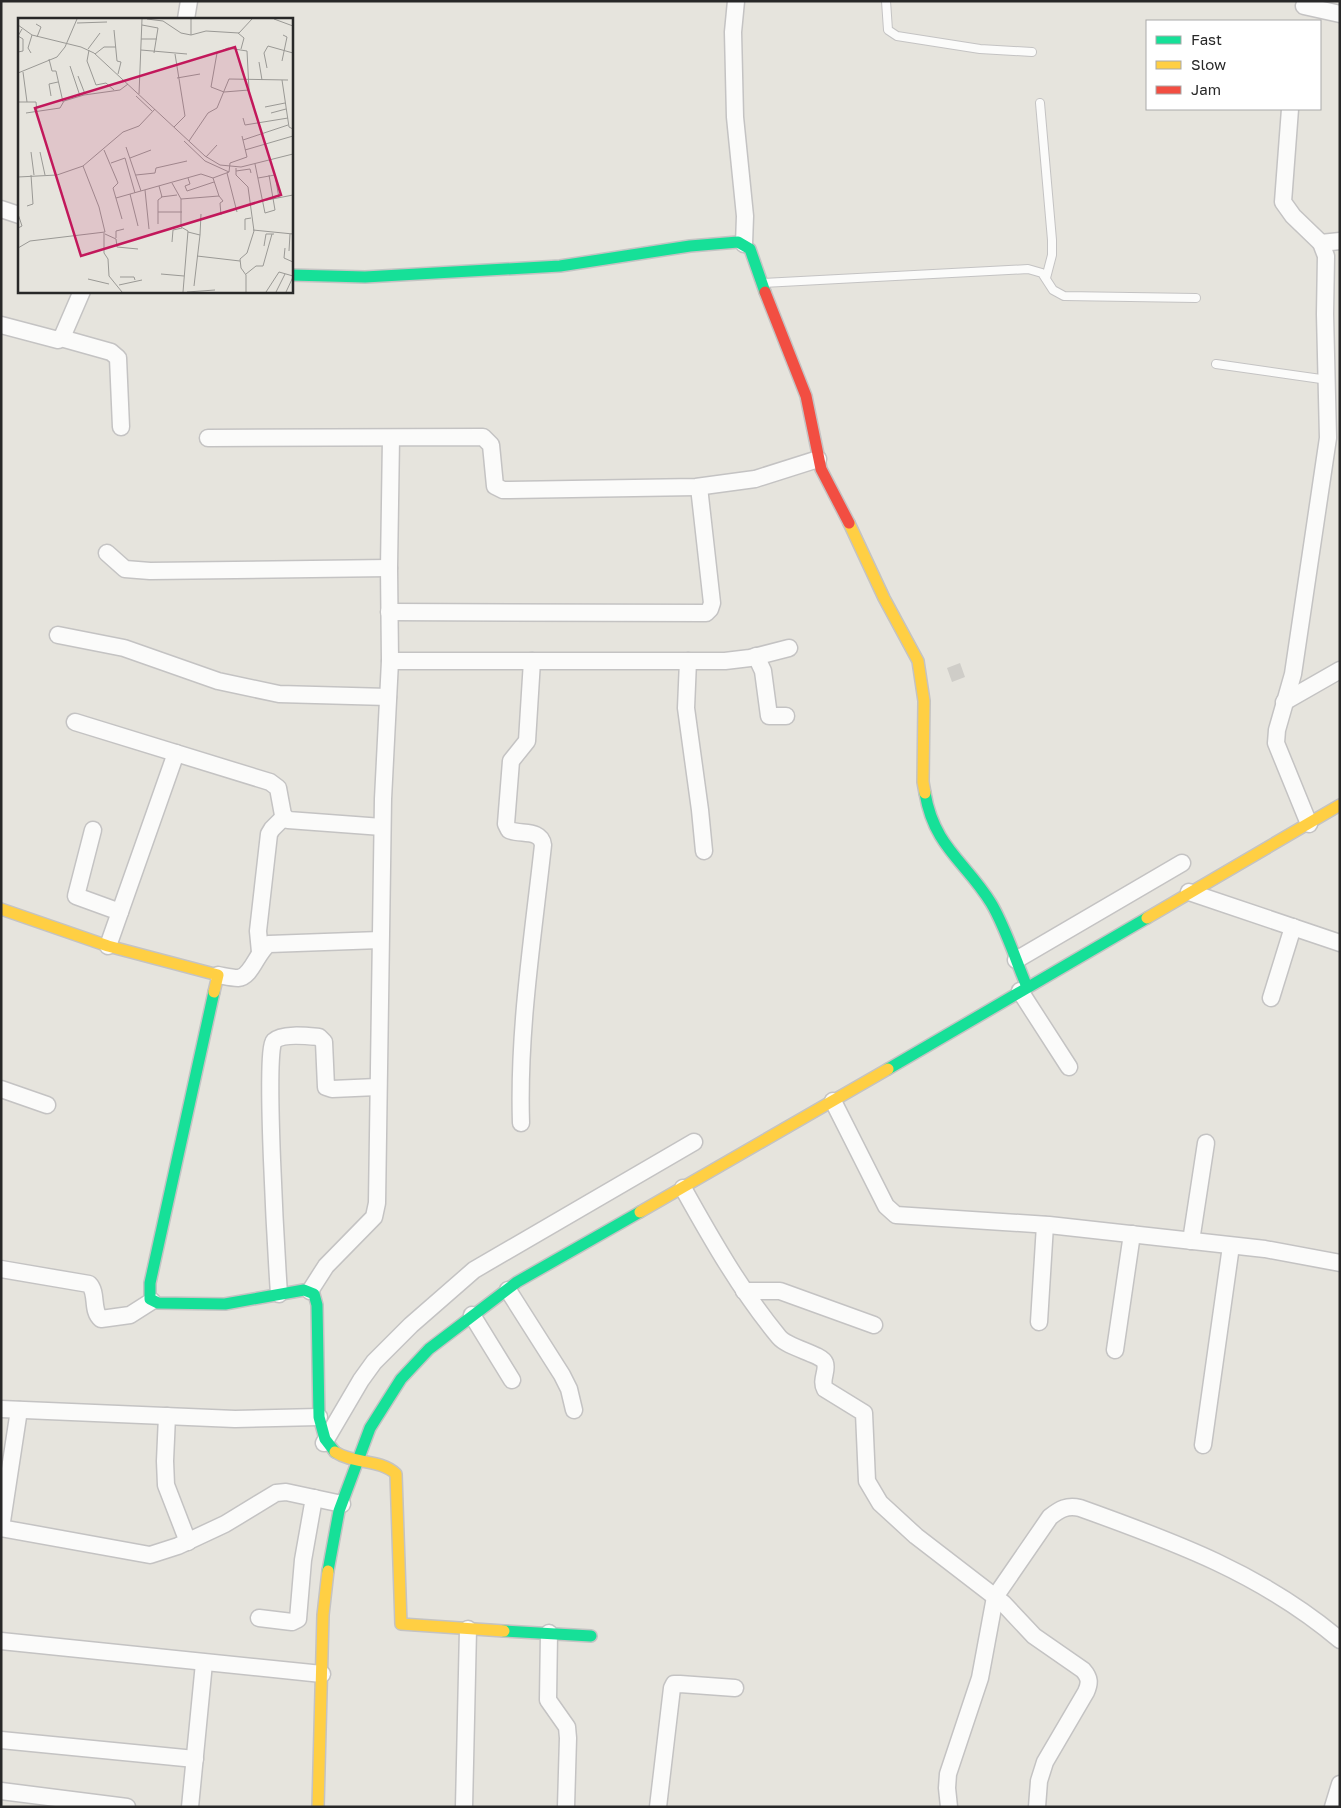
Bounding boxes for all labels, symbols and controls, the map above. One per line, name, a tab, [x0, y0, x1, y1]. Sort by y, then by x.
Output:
inset map	[18, 18, 292, 292]
legend	[1146, 20, 1321, 110]
text: Fast	[1191, 30, 1222, 48]
text: Slow	[1191, 55, 1226, 73]
text: Jam	[1191, 80, 1221, 98]

